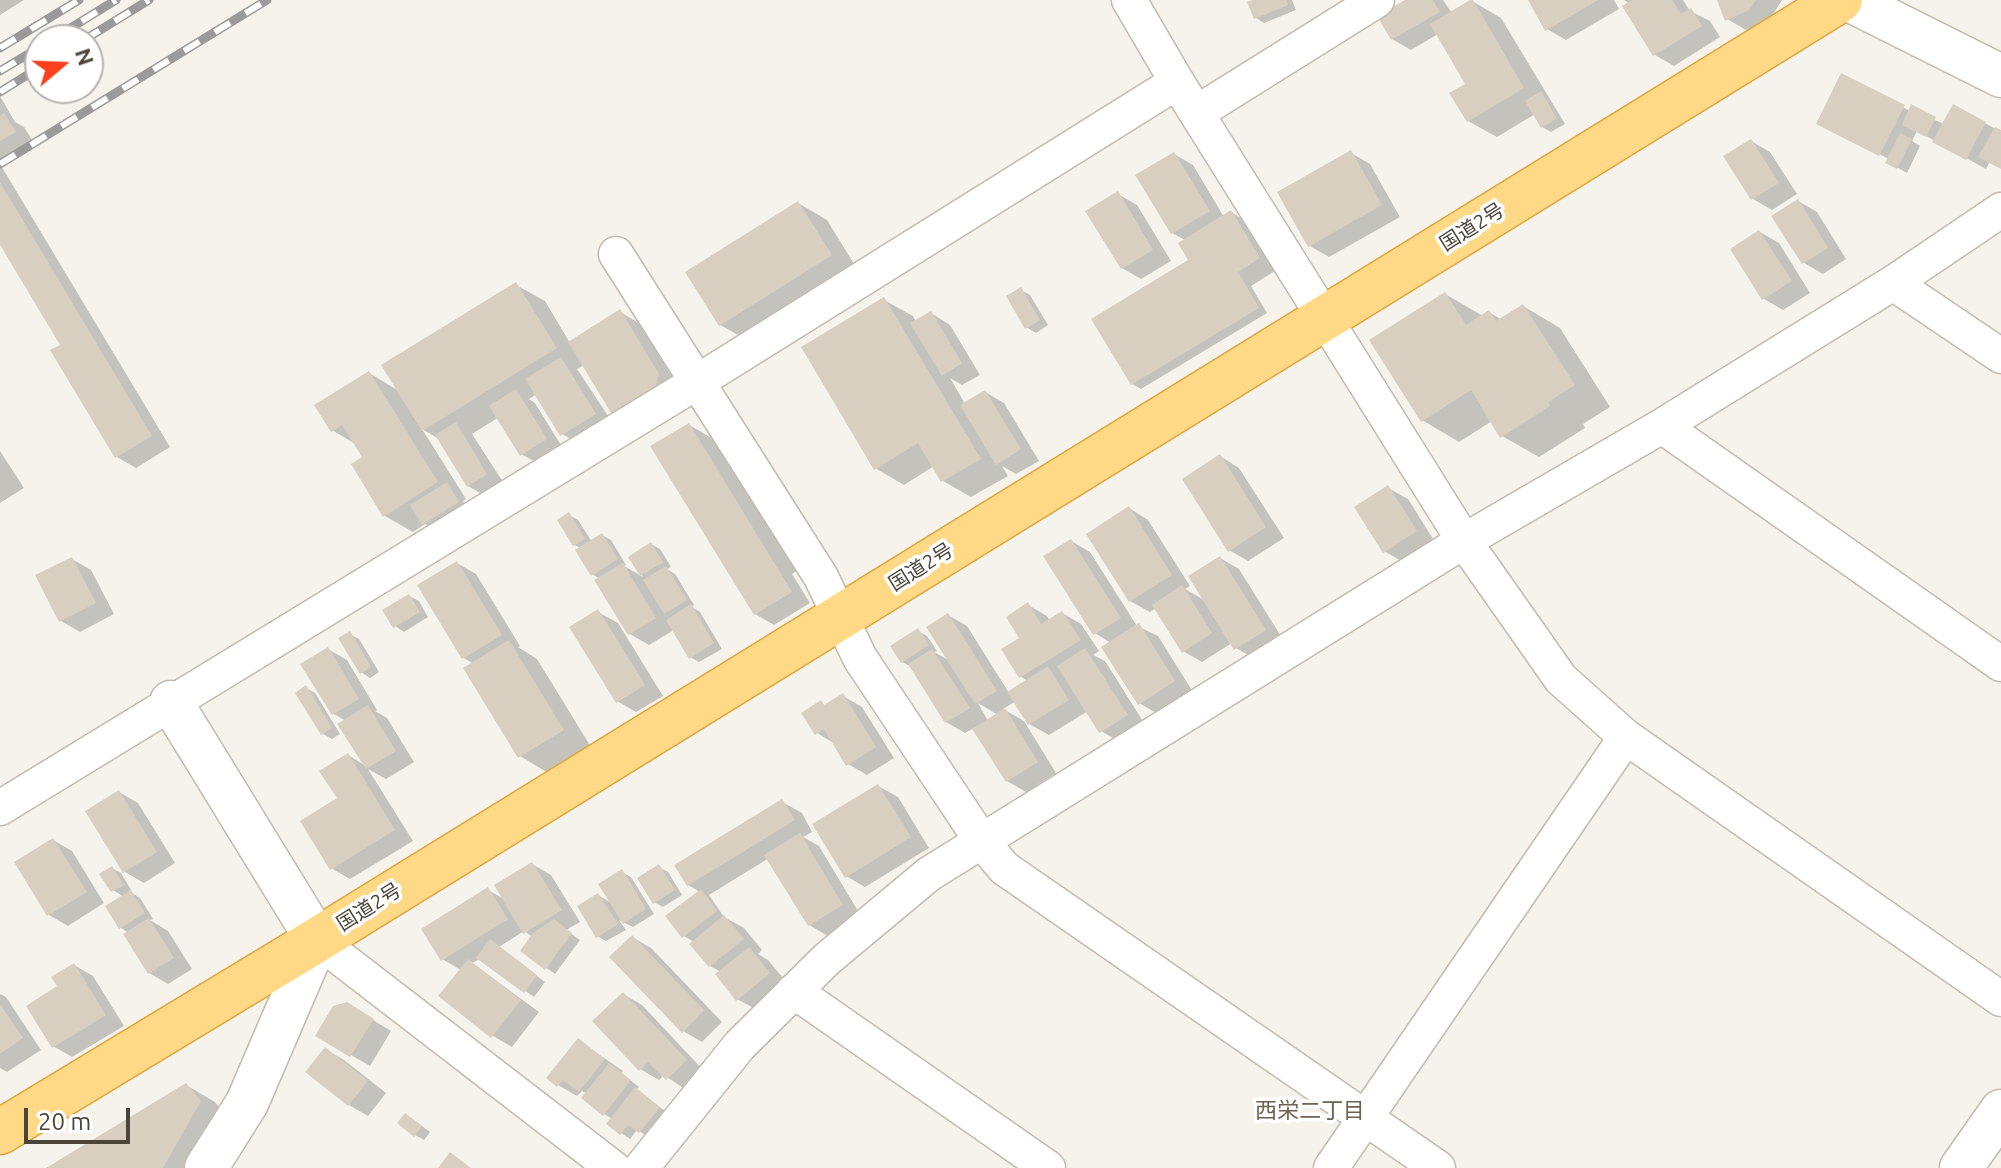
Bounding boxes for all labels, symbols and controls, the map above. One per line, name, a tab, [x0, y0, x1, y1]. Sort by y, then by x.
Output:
north arrow	[24, 24, 104, 104]
text: N	[71, 45, 100, 69]
street label: 国道2号	[1435, 198, 1509, 256]
street label: 国道2号	[884, 538, 958, 596]
street label: 国道2号	[332, 878, 406, 936]
scale bar	[28, 1092, 134, 1142]
district label: 西栄二丁目	[1255, 1098, 1365, 1124]
text: 20 m	[38, 1108, 91, 1135]

